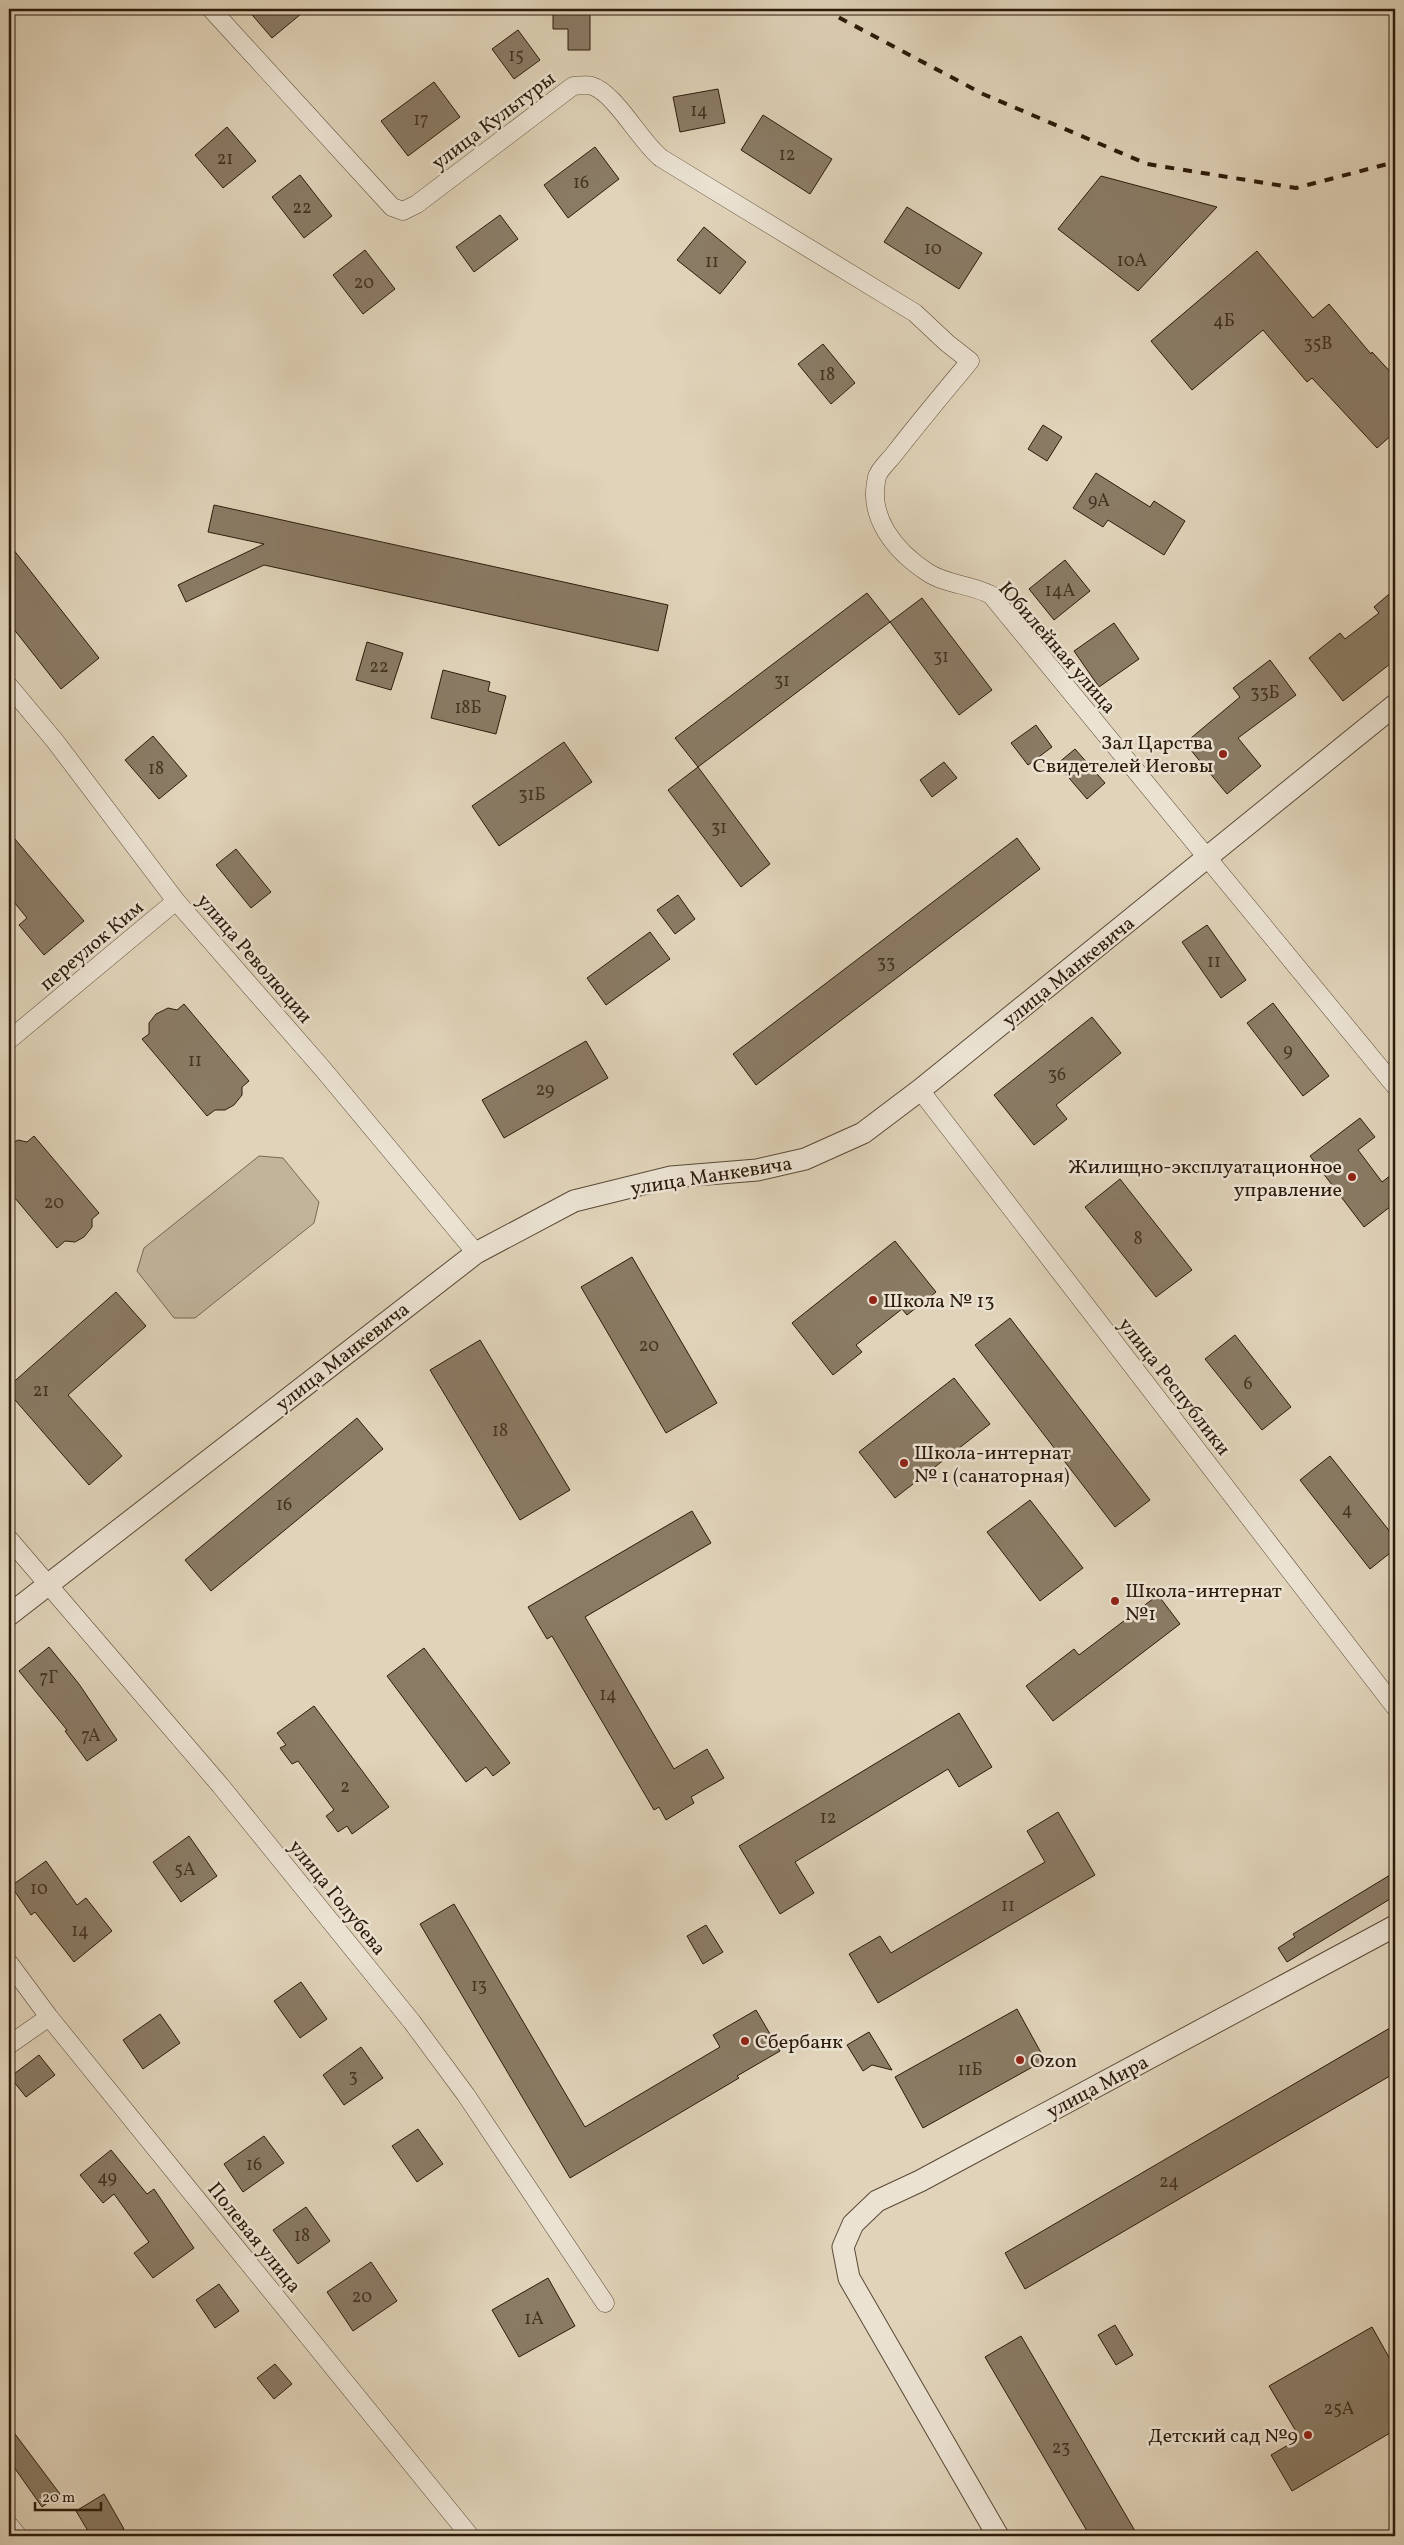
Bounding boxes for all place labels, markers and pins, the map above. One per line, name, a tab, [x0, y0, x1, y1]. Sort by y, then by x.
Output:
place label: Зал Царства Свидетелей Иеговы	[1033, 730, 1213, 781]
marker: Зал Царства Свидетелей Иеговы	[1217, 748, 1229, 760]
place label: Жилищно-эксплуатационное управление	[1068, 1154, 1342, 1205]
marker: Жилищно-эксплуатационное управление	[1346, 1171, 1358, 1183]
place label: Школа № 13	[883, 1288, 994, 1316]
marker: Школа № 13	[867, 1294, 879, 1306]
place label: Школа-интернат № 1 (санаторная)	[914, 1440, 1071, 1491]
marker: Школа-интернат № 1 (санаторная)	[898, 1457, 910, 1469]
place label: Школа-интернат №1	[1125, 1578, 1282, 1629]
marker: Школа-интернат №1	[1109, 1595, 1121, 1607]
place label: Сбербанк	[755, 2029, 843, 2057]
marker: Сбербанк	[739, 2035, 751, 2047]
place label: Ozon	[1030, 2048, 1077, 2076]
marker: Ozon	[1014, 2054, 1026, 2066]
place label: Детский сад №9	[1148, 2423, 1298, 2451]
marker: Детский сад №9	[1302, 2429, 1314, 2441]

